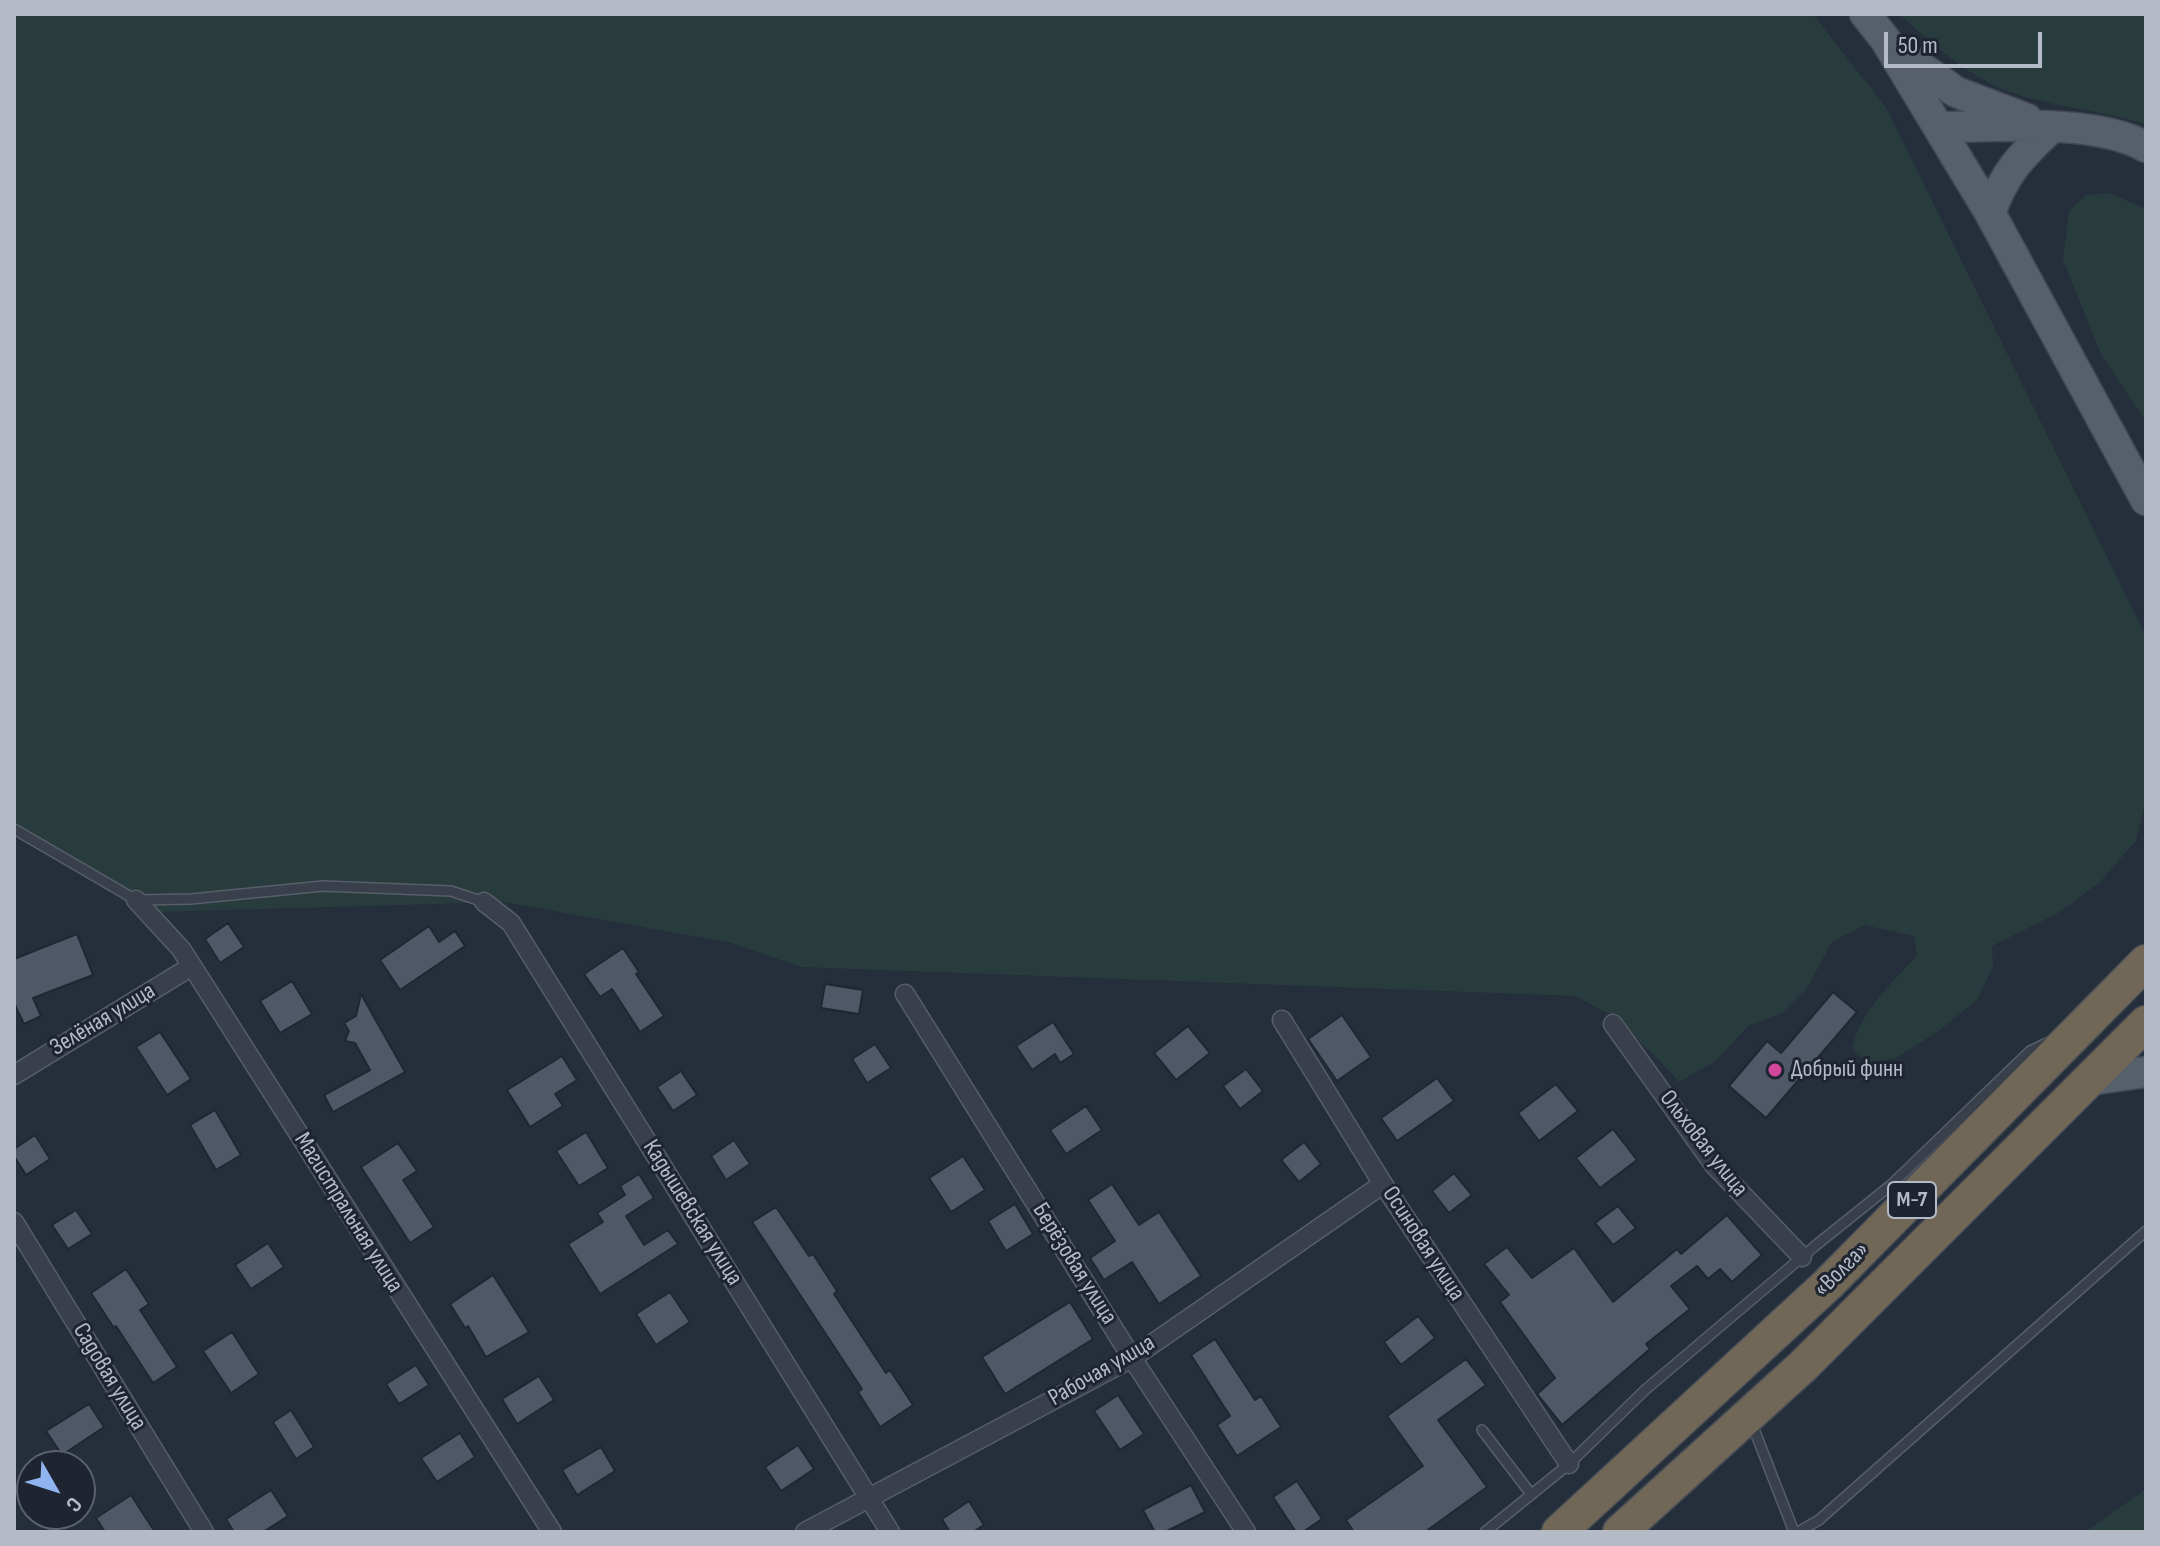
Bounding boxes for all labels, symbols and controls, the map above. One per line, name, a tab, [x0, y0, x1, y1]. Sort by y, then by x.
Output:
scale bar	[1888, 16, 2046, 66]
text: 50 m	[1898, 31, 1938, 60]
street label: Зелёная улица	[45, 977, 161, 1063]
place label: Добрый финн	[1791, 1056, 1903, 1084]
marker: Добрый финн	[1766, 1061, 1784, 1079]
street label: Ольховая улица	[1653, 1085, 1753, 1203]
street label: Магистральная улица	[287, 1128, 409, 1298]
street label: Кадышевская улица	[636, 1135, 748, 1291]
street label: Осиновая улица	[1375, 1181, 1471, 1307]
road number: М-7	[1888, 1182, 1936, 1218]
street label: Берёзовая улица	[1025, 1198, 1123, 1330]
street label: «Волга»	[1808, 1236, 1876, 1304]
street label: Садовая улица	[66, 1318, 152, 1436]
street label: Рабочая улица	[1044, 1329, 1160, 1413]
north arrow	[16, 1450, 96, 1530]
text: С	[59, 1491, 88, 1517]

